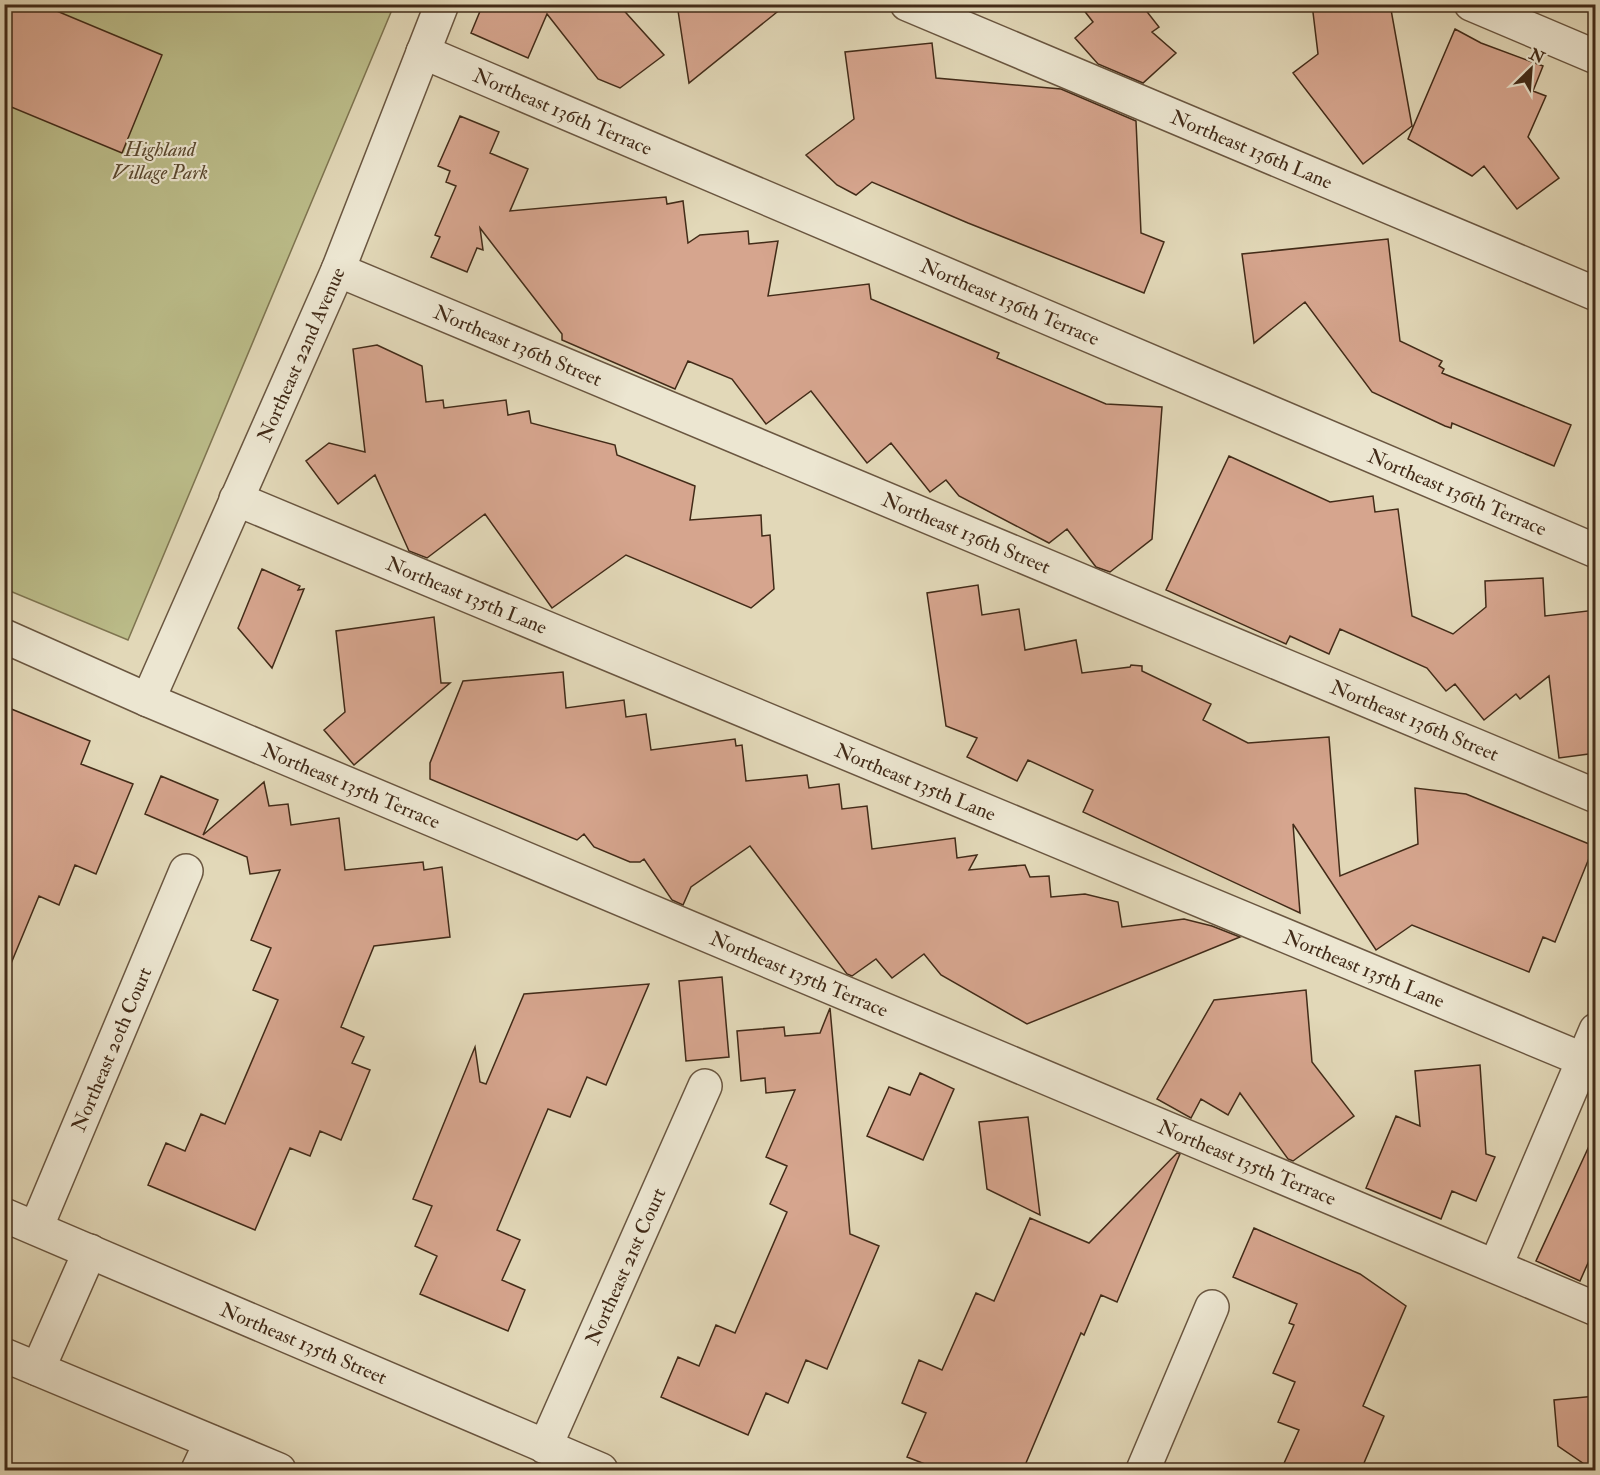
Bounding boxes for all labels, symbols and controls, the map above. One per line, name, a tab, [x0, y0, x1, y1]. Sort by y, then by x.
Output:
north arrow	[1501, 39, 1561, 99]
text: N	[1525, 44, 1548, 69]
street label: Northeast 136th Terrace	[470, 62, 656, 161]
street label: Northeast 136th Lane	[1167, 104, 1336, 194]
park label: Highland Village Park	[112, 137, 208, 185]
street label: Northeast 136th Terrace	[917, 253, 1103, 351]
street label: Northeast 22nd Avenue	[251, 263, 350, 445]
street label: Northeast 136th Street	[430, 299, 606, 392]
street label: Northeast 136th Terrace	[1364, 443, 1551, 541]
street label: Northeast 136th Street	[878, 486, 1055, 579]
street label: Northeast 135th Lane	[383, 550, 551, 640]
street label: Northeast 136th Street	[1327, 674, 1503, 767]
street label: Northeast 135th Terrace	[258, 737, 444, 834]
street label: Northeast 135th Lane	[831, 737, 1000, 826]
street label: Northeast 135th Lane	[1280, 924, 1448, 1013]
street label: Northeast 135th Terrace	[706, 925, 892, 1022]
street label: Northeast 20th Court	[66, 963, 157, 1135]
street label: Northeast 135th Terrace	[1154, 1114, 1340, 1211]
street label: Northeast 21st Court	[580, 1183, 671, 1348]
street label: Northeast 135th Street	[217, 1296, 391, 1390]

